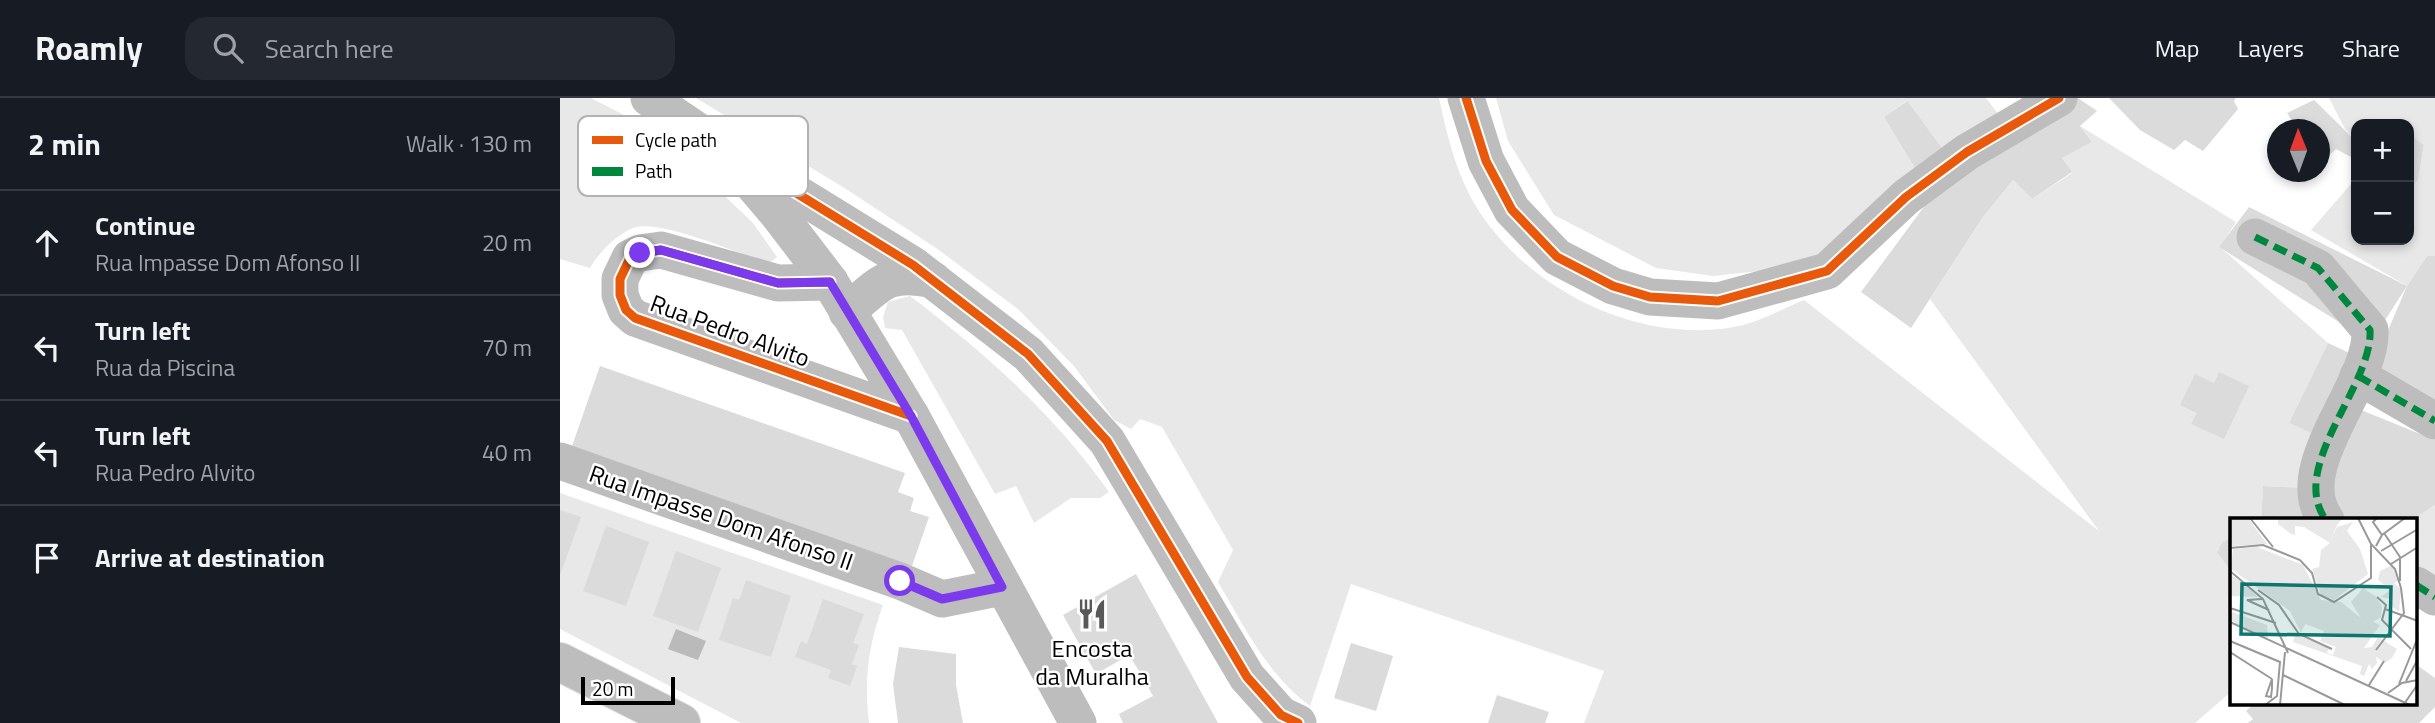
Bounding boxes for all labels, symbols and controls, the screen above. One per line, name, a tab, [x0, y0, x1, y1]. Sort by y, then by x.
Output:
search box	[185, 17, 675, 80]
text: Roamly	[35, 23, 143, 73]
icon: search	[209, 29, 247, 67]
text: Search here	[265, 29, 394, 68]
text: Map	[2155, 30, 2200, 66]
text: Layers	[2238, 30, 2304, 66]
text: Share	[2342, 30, 2400, 66]
legend	[578, 116, 808, 196]
north arrow	[2267, 119, 2330, 182]
map controls	[2351, 119, 2414, 245]
button: +	[2351, 119, 2414, 182]
text: 2 min	[28, 121, 101, 167]
text: Cycle path	[635, 125, 717, 154]
text: Walk · 130 m	[406, 126, 532, 161]
text: Path	[635, 156, 673, 185]
button: −	[2351, 182, 2414, 245]
text: Continue	[95, 206, 195, 245]
icon: ahead	[28, 224, 66, 262]
text: 20 m	[482, 225, 532, 260]
route end	[624, 237, 655, 268]
text: Rua Impasse Dom Afonso II	[95, 245, 360, 280]
street label: Rua Pedro Alvito	[645, 285, 815, 376]
text: Turn left	[95, 311, 190, 350]
icon: left	[28, 329, 66, 367]
text: 70 m	[482, 330, 532, 365]
text: Rua da Piscina	[95, 350, 235, 385]
text: Turn left	[95, 416, 190, 455]
icon: left	[28, 434, 66, 472]
text: 40 m	[482, 435, 532, 470]
text: Rua Pedro Alvito	[95, 455, 256, 490]
street label: Rua Impasse Dom Afonso II	[585, 455, 858, 579]
inset map	[2230, 518, 2417, 706]
text: Arrive at destination	[95, 538, 325, 577]
icon: arrive	[28, 539, 66, 577]
route start	[884, 565, 915, 596]
restaurant icon: Encosta da Muralha	[1075, 597, 1109, 631]
place label: Encosta da Muralha	[1035, 630, 1149, 694]
scale bar	[581, 674, 676, 706]
text: 20 m	[592, 674, 633, 703]

